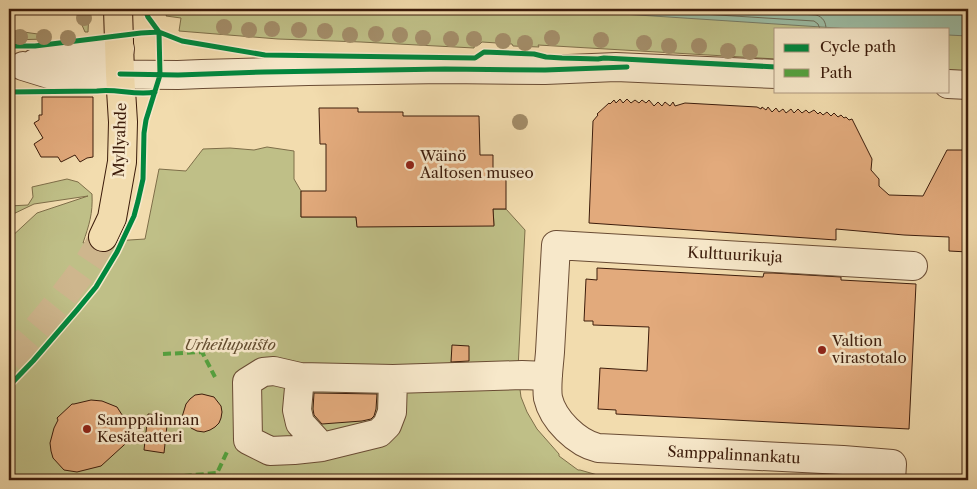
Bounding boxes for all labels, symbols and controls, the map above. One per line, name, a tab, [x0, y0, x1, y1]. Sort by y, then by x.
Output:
legend	[774, 28, 950, 92]
text: Cycle path	[820, 37, 897, 56]
text: Path	[820, 63, 853, 82]
street label: Myllyahde	[109, 102, 130, 178]
place label: Wäinö Aaltosen museo	[419, 146, 534, 182]
marker: Wäinö Aaltosen museo	[404, 159, 416, 171]
street label: Kulttuurikuja	[687, 243, 783, 266]
place label: Valtion virastotalo	[831, 331, 907, 367]
park label: Urheilupuisto	[184, 335, 276, 354]
marker: Valtion virastotalo	[816, 344, 828, 356]
place label: Samppalinnan Kesäteatteri	[97, 410, 200, 446]
marker: Samppalinnan Kesäteatteri	[81, 423, 93, 435]
street label: Samppalinnankatu	[667, 442, 801, 467]

